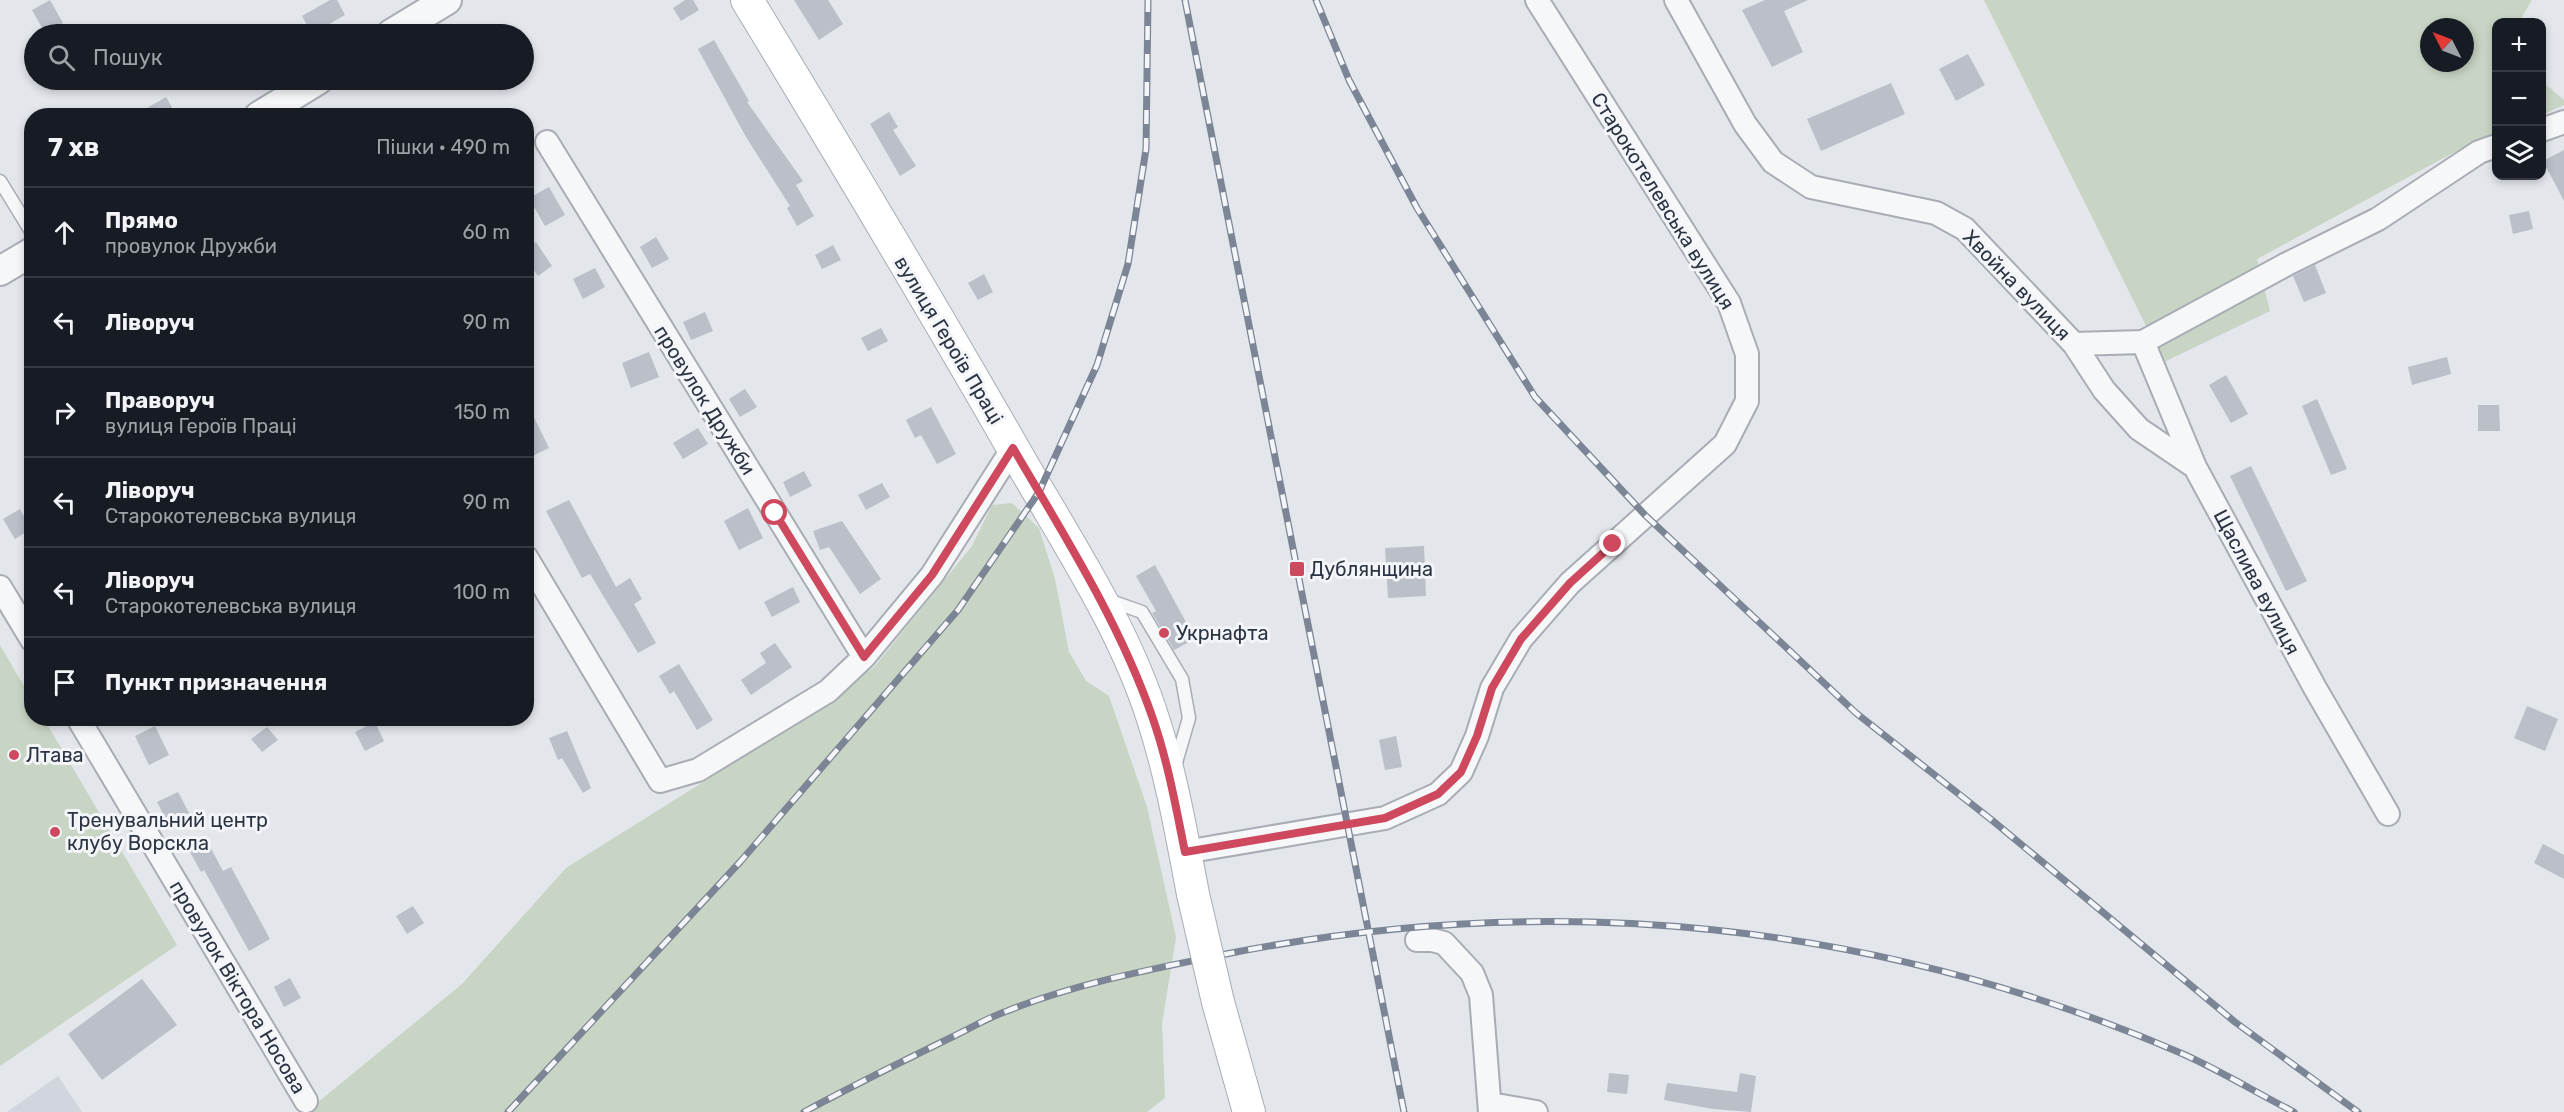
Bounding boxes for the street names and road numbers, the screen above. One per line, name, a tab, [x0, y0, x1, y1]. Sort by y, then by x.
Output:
street label: Старокотелевська вулиця	[1586, 88, 1740, 314]
street label: Хвойна вулиця	[1958, 225, 2076, 345]
street label: вулиця Героїв Праці	[889, 252, 1009, 428]
street label: провулок Дружби	[649, 321, 761, 479]
street label: Щаслива вулиця	[2209, 505, 2305, 659]
street label: провулок Віктора Носова	[165, 876, 311, 1098]

